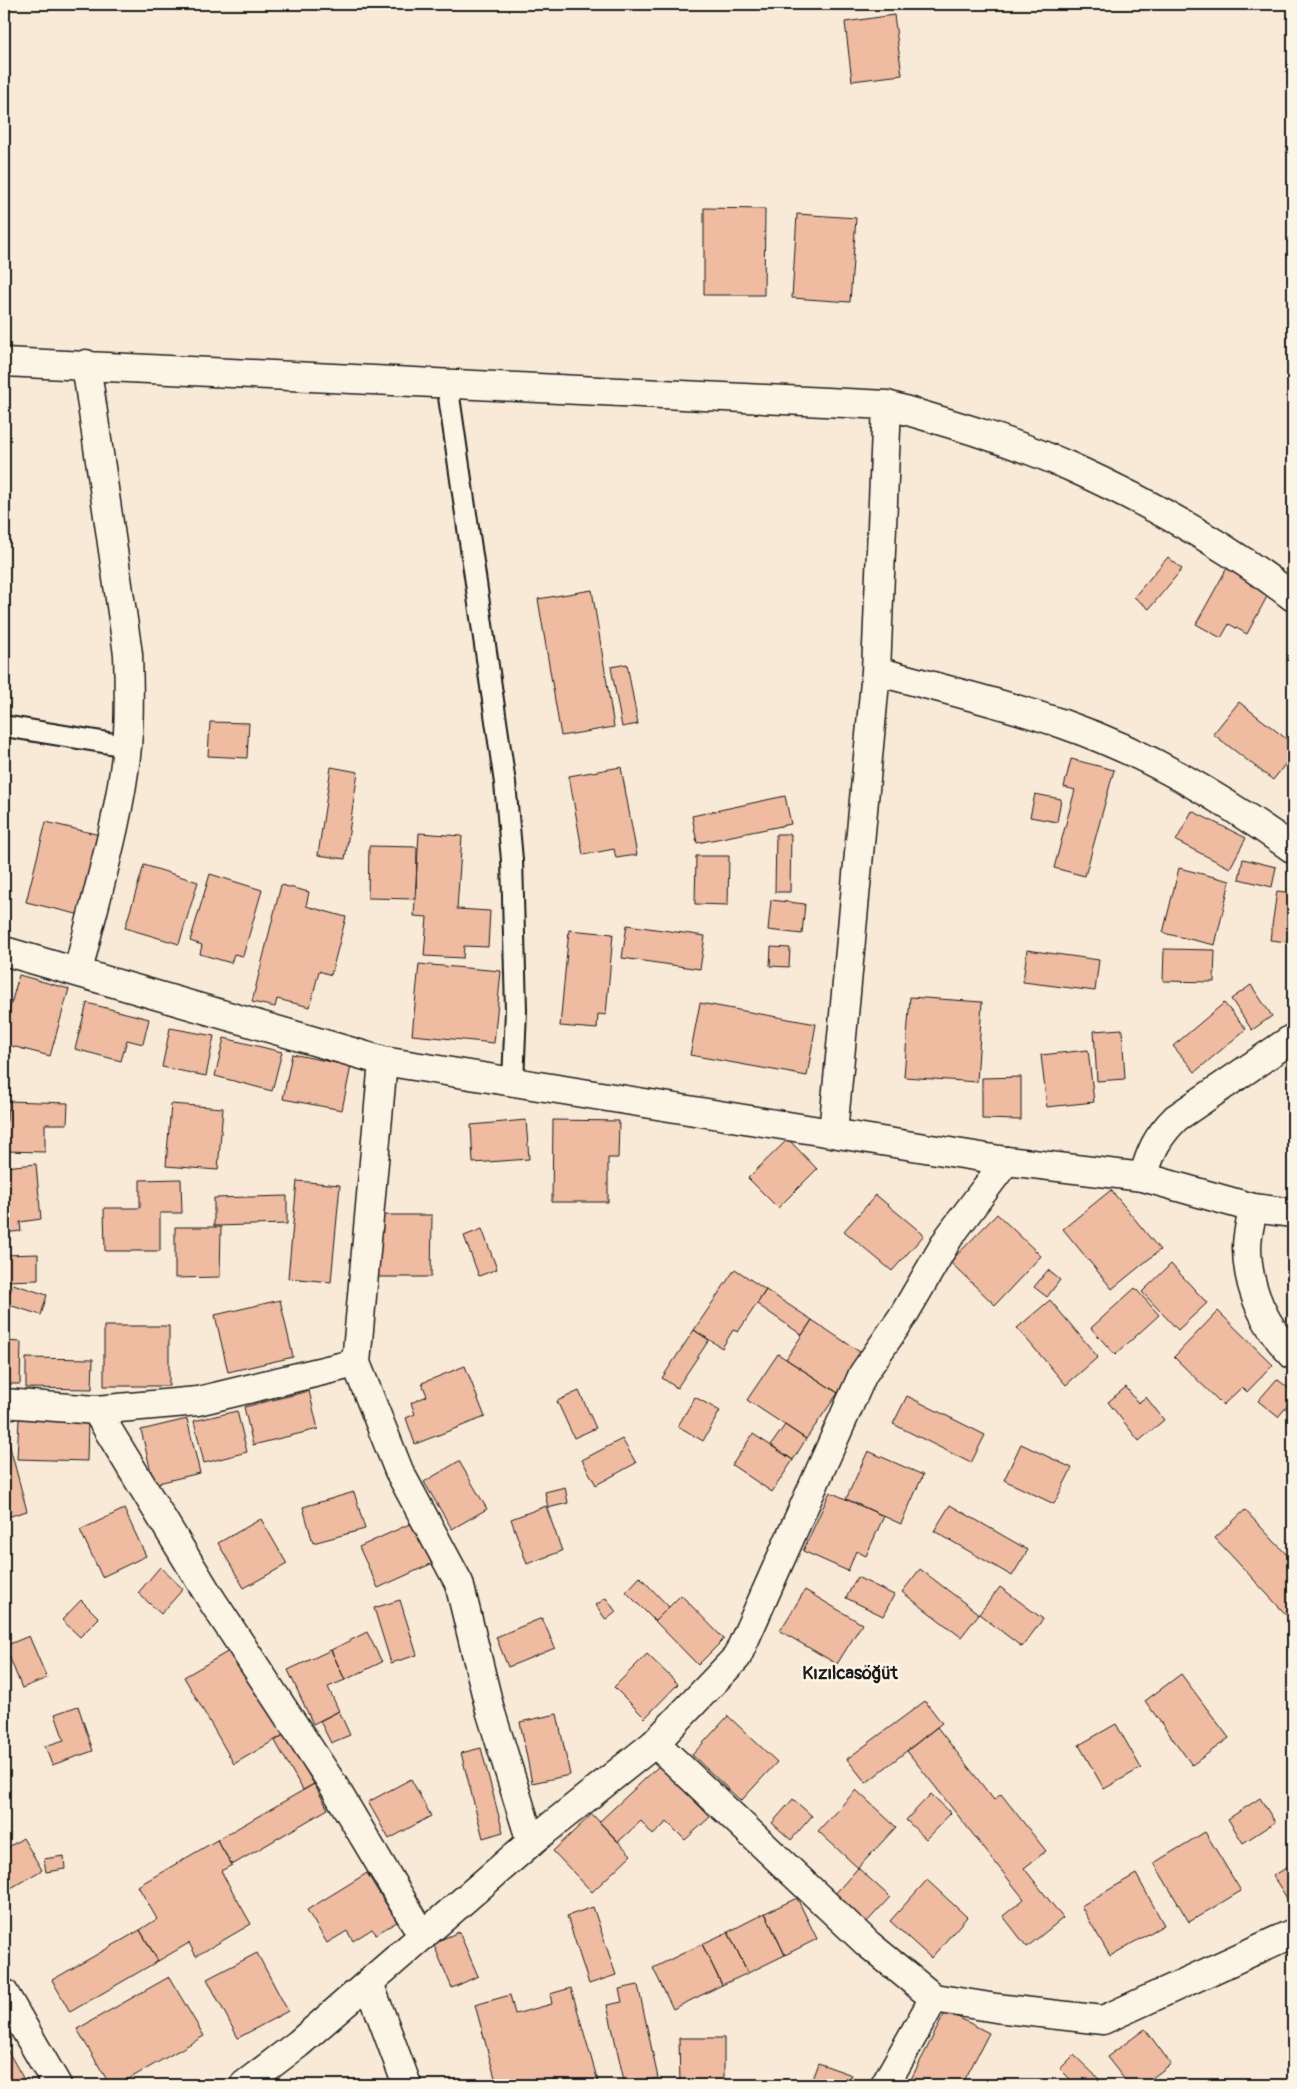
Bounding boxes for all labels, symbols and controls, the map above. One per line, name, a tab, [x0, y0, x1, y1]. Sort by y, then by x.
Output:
district label: Kızılcasöğüt	[802, 1662, 899, 1685]

